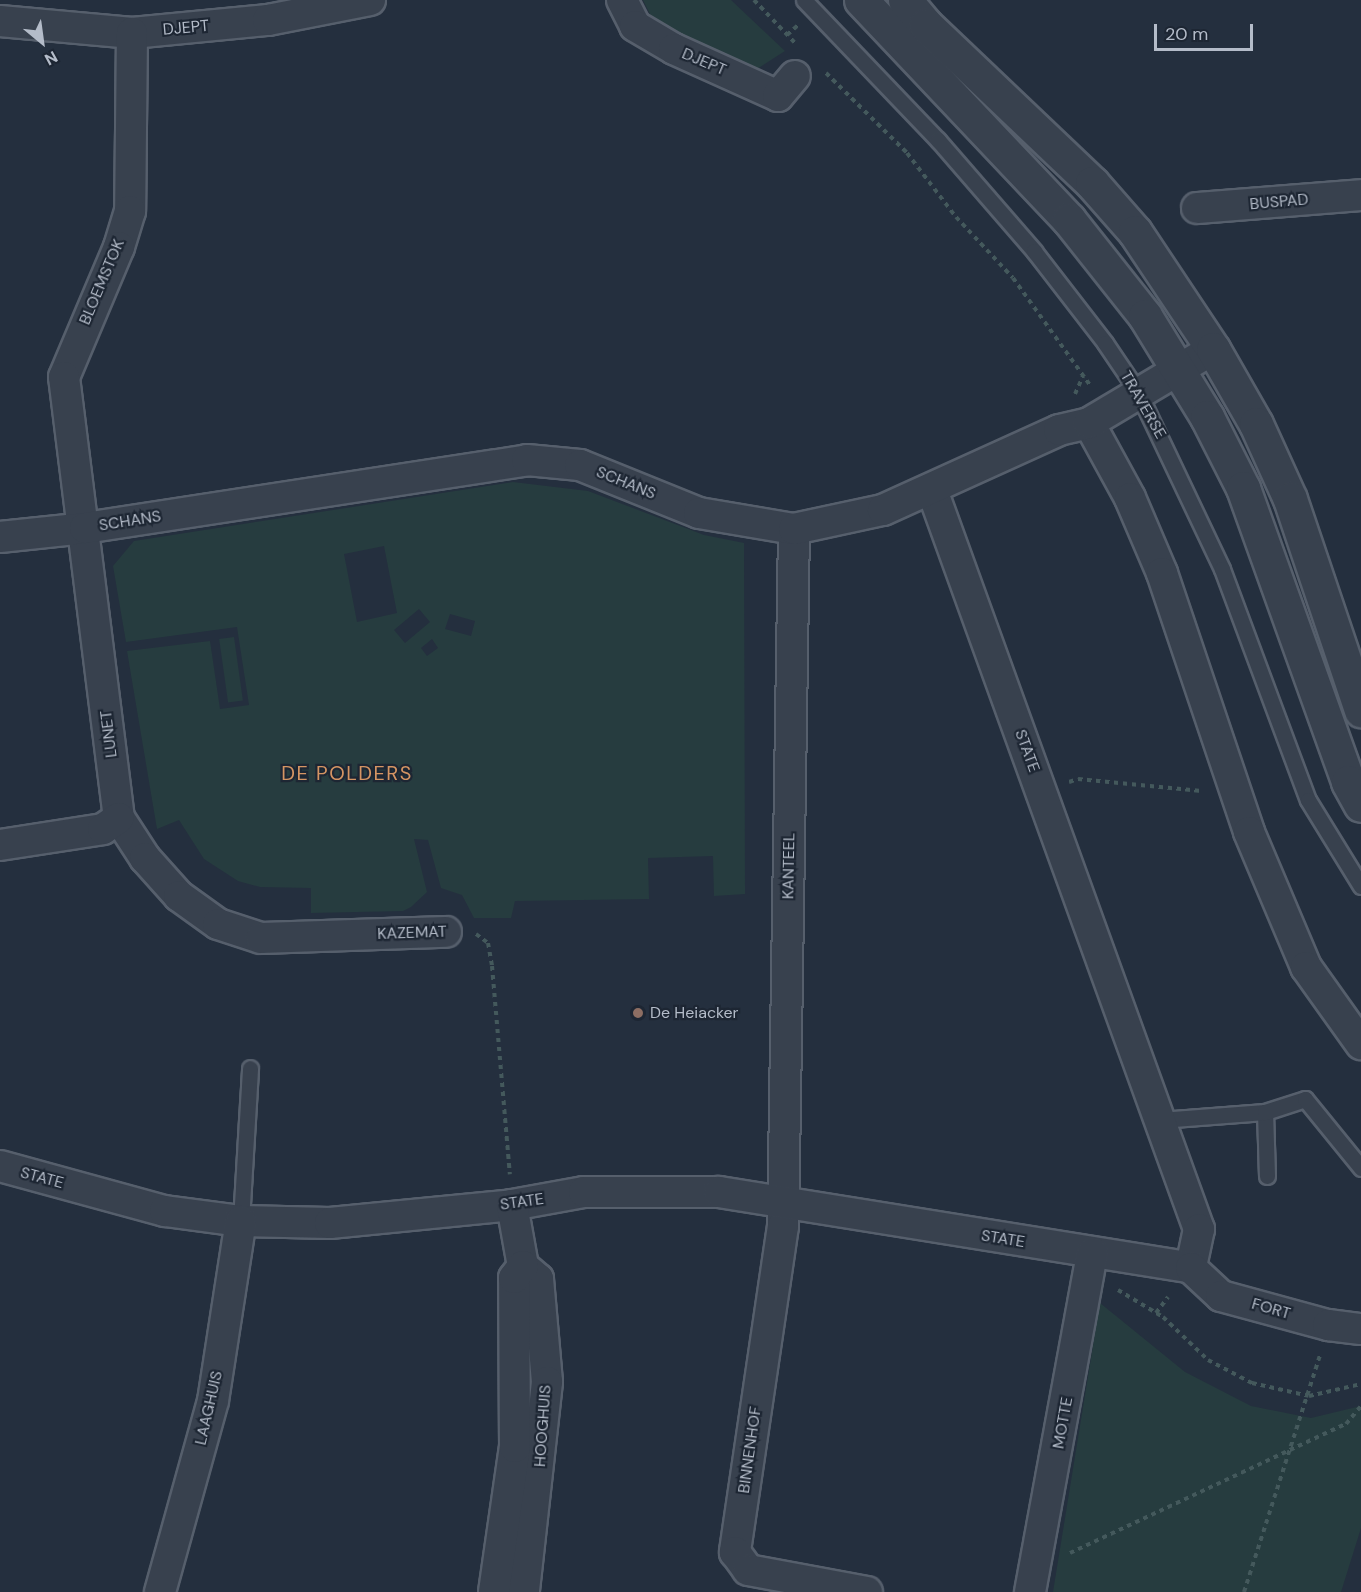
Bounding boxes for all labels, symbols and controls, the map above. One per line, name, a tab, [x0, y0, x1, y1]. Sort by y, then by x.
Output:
north arrow	[12, 12, 72, 72]
scale bar	[1157, 12, 1256, 50]
street label: DJEPT	[162, 16, 210, 40]
text: 20 m	[1165, 22, 1208, 46]
street label: DJEPT	[679, 44, 729, 80]
text: N	[41, 46, 61, 70]
street label: BUSPAD	[1249, 190, 1309, 214]
street label: BLOEMSTOK	[75, 236, 129, 328]
street label: TRAVERSE	[1116, 368, 1170, 442]
street label: SCHANS	[593, 462, 659, 504]
street label: SCHANS	[98, 507, 162, 535]
street label: LUNET	[97, 709, 121, 759]
street label: STATE	[1010, 727, 1044, 775]
district label: DE POLDERS	[281, 761, 413, 785]
street label: KANTEEL	[779, 833, 799, 899]
street label: KAZEMAT	[377, 922, 447, 944]
place label: De Heiacker	[650, 1003, 739, 1023]
marker: De Heiacker	[631, 1006, 645, 1020]
street label: STATE	[18, 1163, 66, 1193]
street label: STATE	[499, 1189, 545, 1215]
street label: STATE	[980, 1226, 1026, 1252]
street label: FORT	[1249, 1294, 1293, 1324]
street label: LAAGHUIS	[191, 1369, 227, 1447]
street label: HOOGHUIS	[531, 1384, 555, 1468]
street label: MOTTE	[1049, 1396, 1077, 1450]
street label: BINNENHOF	[734, 1405, 766, 1495]

